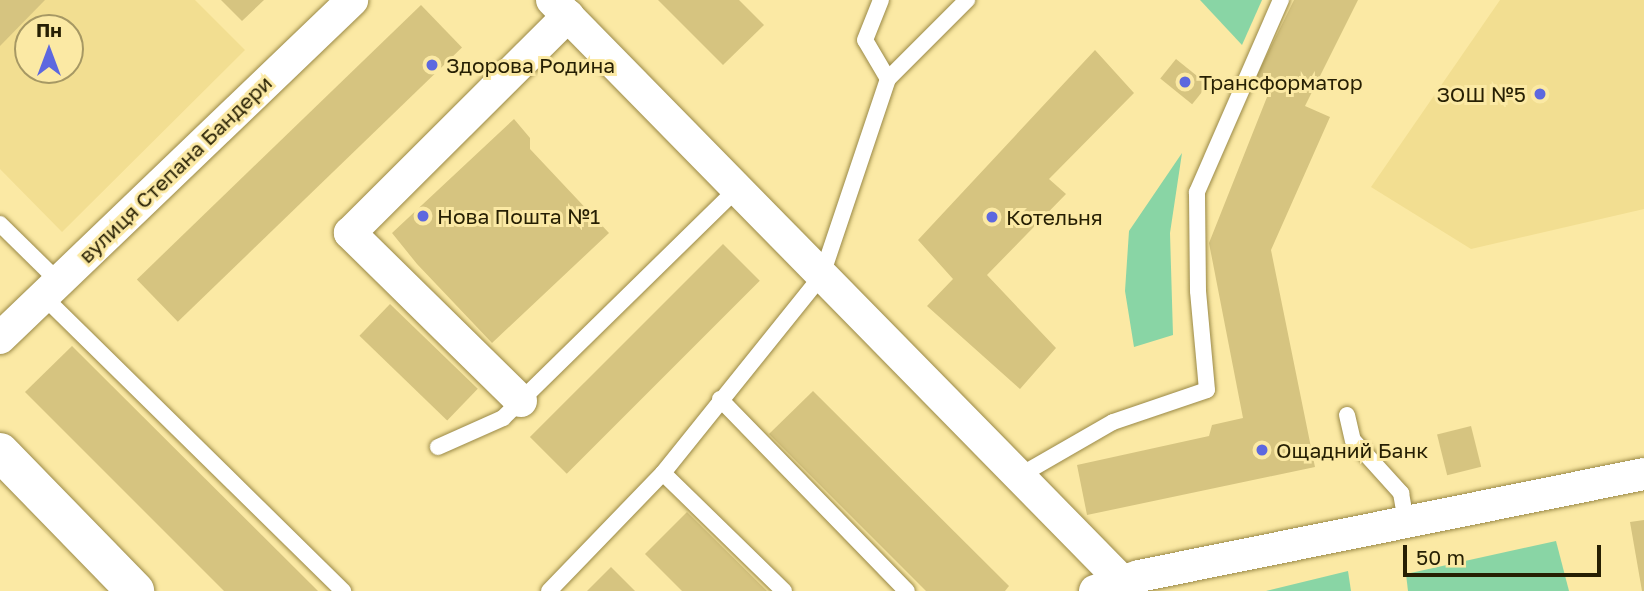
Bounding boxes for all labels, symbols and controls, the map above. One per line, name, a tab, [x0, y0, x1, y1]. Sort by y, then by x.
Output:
north arrow	[14, 14, 84, 84]
text: Пн	[36, 18, 62, 41]
place label: Здорова Родина	[446, 52, 615, 78]
marker: Здорова Родина	[424, 57, 440, 73]
place label: Трансформатор	[1199, 69, 1363, 95]
street label: вулиця Степана Бандери	[73, 70, 277, 268]
marker: Трансформатор	[1177, 74, 1193, 90]
place label: ЗОШ №5	[1436, 81, 1526, 107]
marker: ЗОШ №5	[1532, 86, 1548, 102]
place label: Нова Пошта №1	[437, 203, 600, 229]
place label: Котельня	[1006, 204, 1103, 230]
marker: Нова Пошта №1	[415, 208, 431, 224]
marker: Котельня	[984, 209, 1000, 225]
place label: Ощадний Банк	[1276, 437, 1428, 463]
marker: Ощадний Банк	[1254, 442, 1270, 458]
scale bar	[1406, 532, 1604, 576]
text: 50 m	[1416, 544, 1465, 570]

